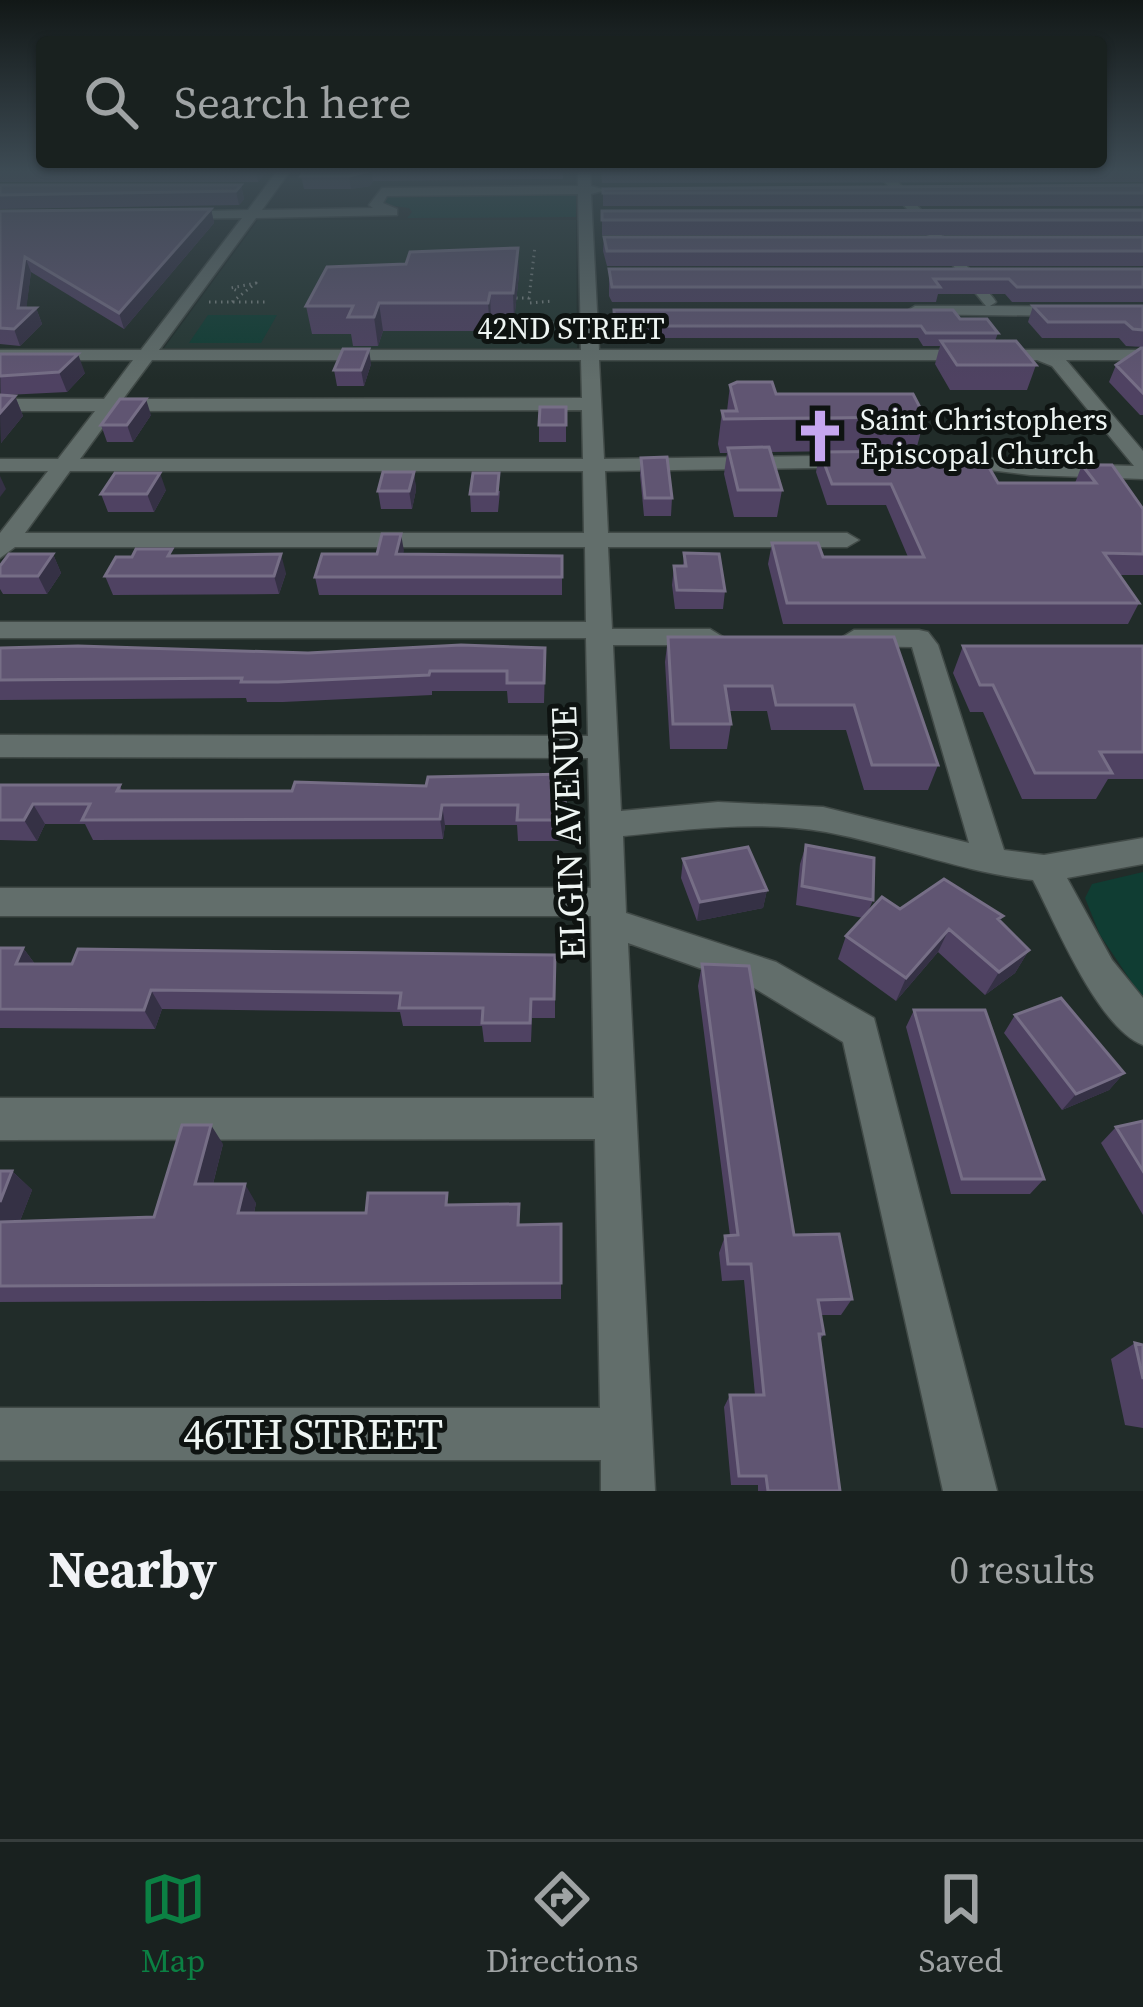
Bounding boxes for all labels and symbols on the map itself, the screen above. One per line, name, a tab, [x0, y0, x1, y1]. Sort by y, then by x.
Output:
street label: 42ND STREET	[477, 308, 665, 349]
place label: Saint Christophers Episcopal Church	[860, 399, 1108, 474]
church icon: Saint Christophers Episcopal Church	[791, 407, 849, 465]
street label: ELGIN AVENUE	[539, 705, 597, 961]
street label: 46TH STREET	[183, 1405, 443, 1463]

